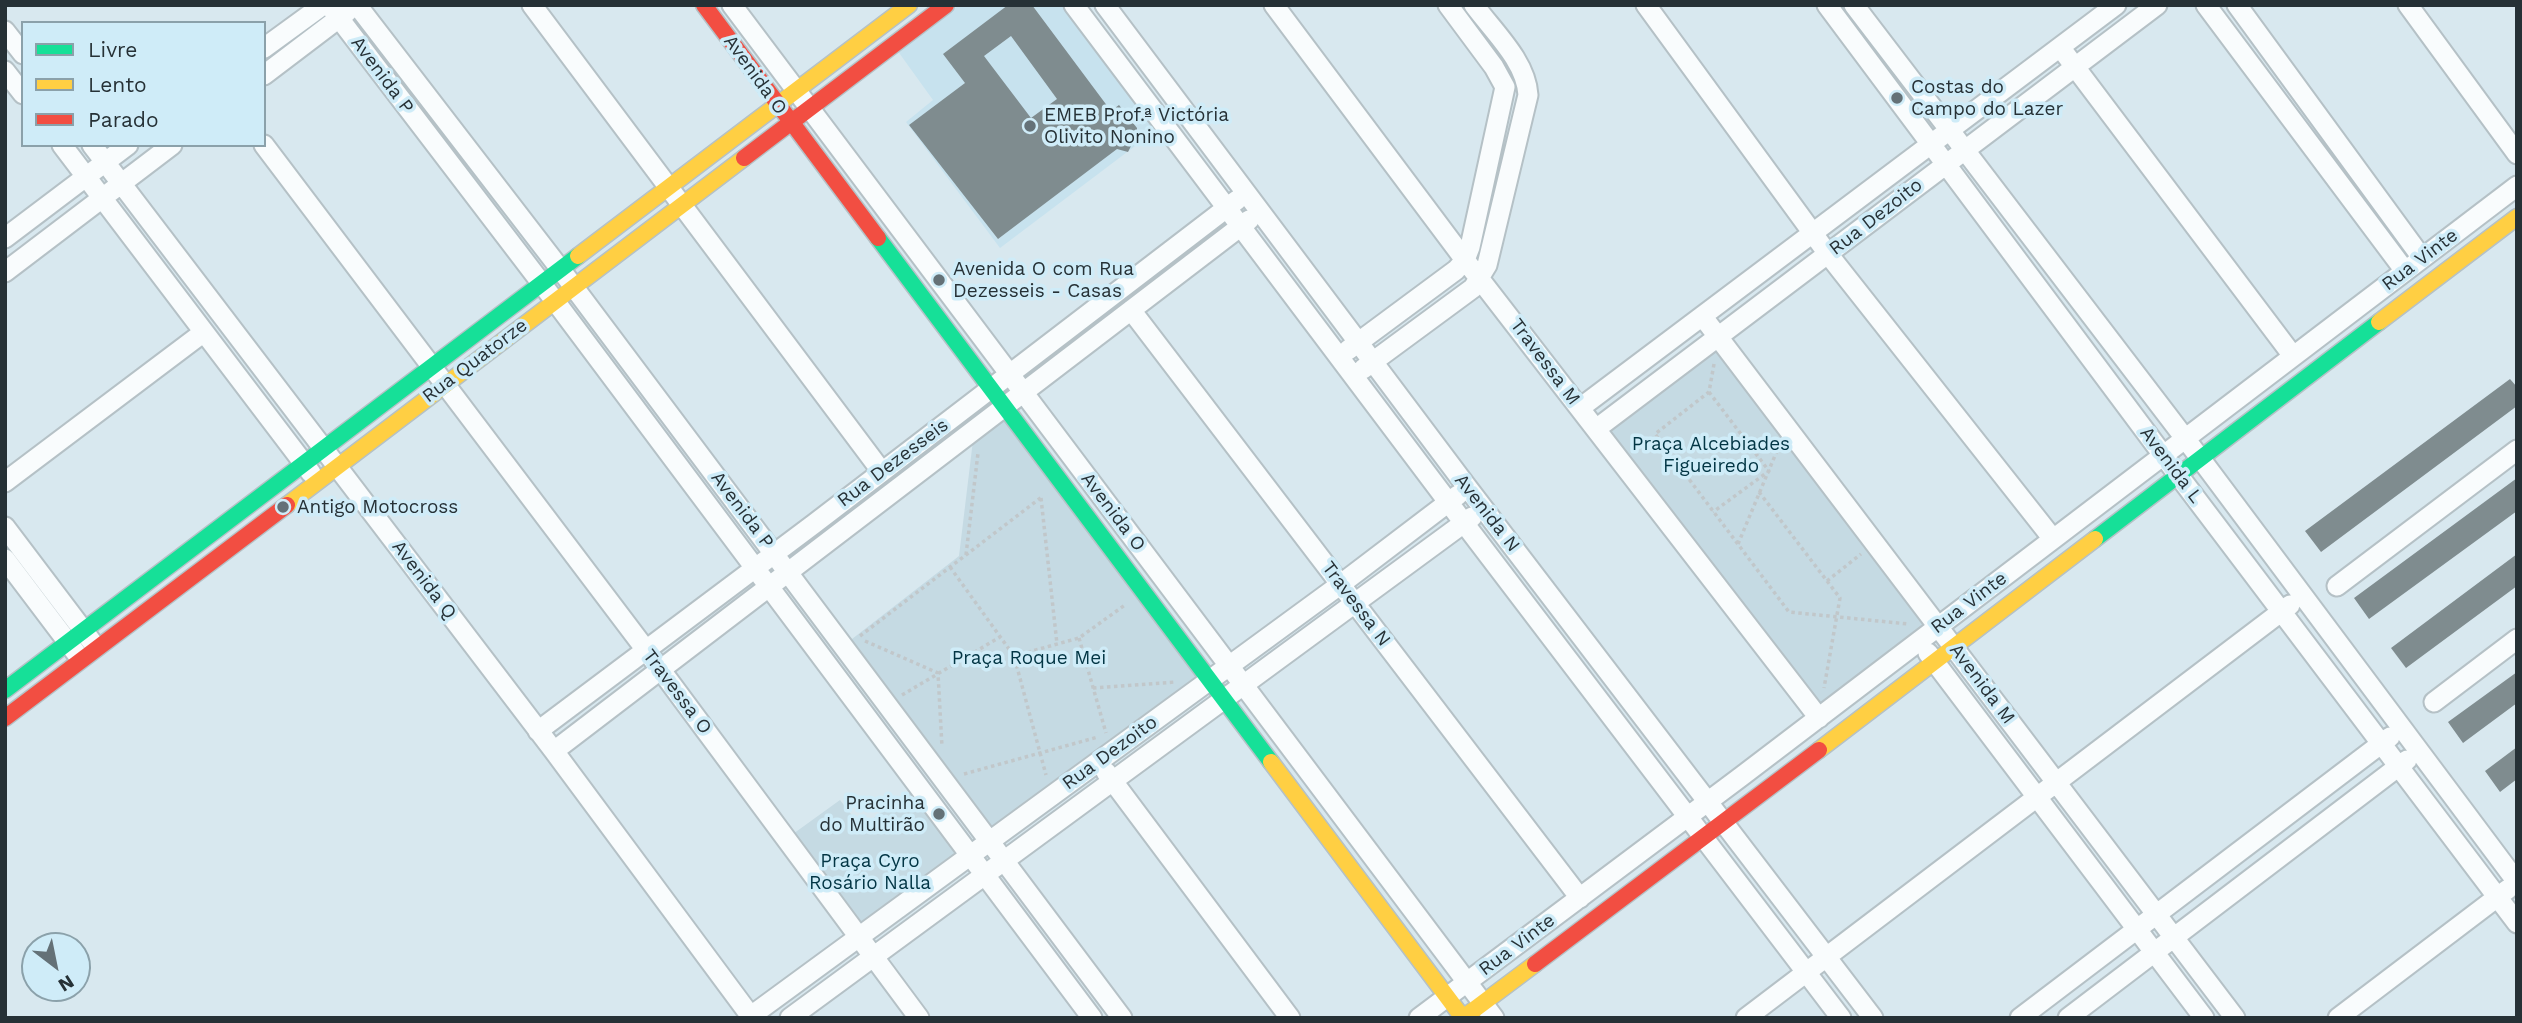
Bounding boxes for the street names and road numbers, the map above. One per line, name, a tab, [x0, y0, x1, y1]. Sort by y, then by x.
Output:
street label: Avenida O	[718, 31, 792, 119]
street label: Avenida P	[346, 32, 418, 118]
street label: Rua Dezoito	[1825, 174, 1927, 260]
street label: Rua Vinte	[2377, 224, 2463, 296]
street label: Rua Quatorze	[418, 314, 532, 408]
street label: Travessa M	[1505, 314, 1585, 410]
street label: Rua Dezesseis	[833, 414, 953, 512]
street label: Avenida L	[2135, 422, 2207, 508]
street label: Avenida P	[706, 467, 778, 553]
street label: Avenida O	[1076, 468, 1150, 556]
street label: Avenida N	[1449, 469, 1525, 557]
street label: Avenida Q	[387, 536, 461, 624]
street label: Travessa N	[1317, 557, 1395, 651]
street label: Rua Vinte	[1926, 567, 2012, 639]
street label: Avenida M	[1944, 639, 2020, 729]
street label: Travessa O	[638, 645, 716, 739]
street label: Rua Dezoito	[1058, 711, 1162, 795]
street label: Rua Vinte	[1474, 909, 1560, 981]

